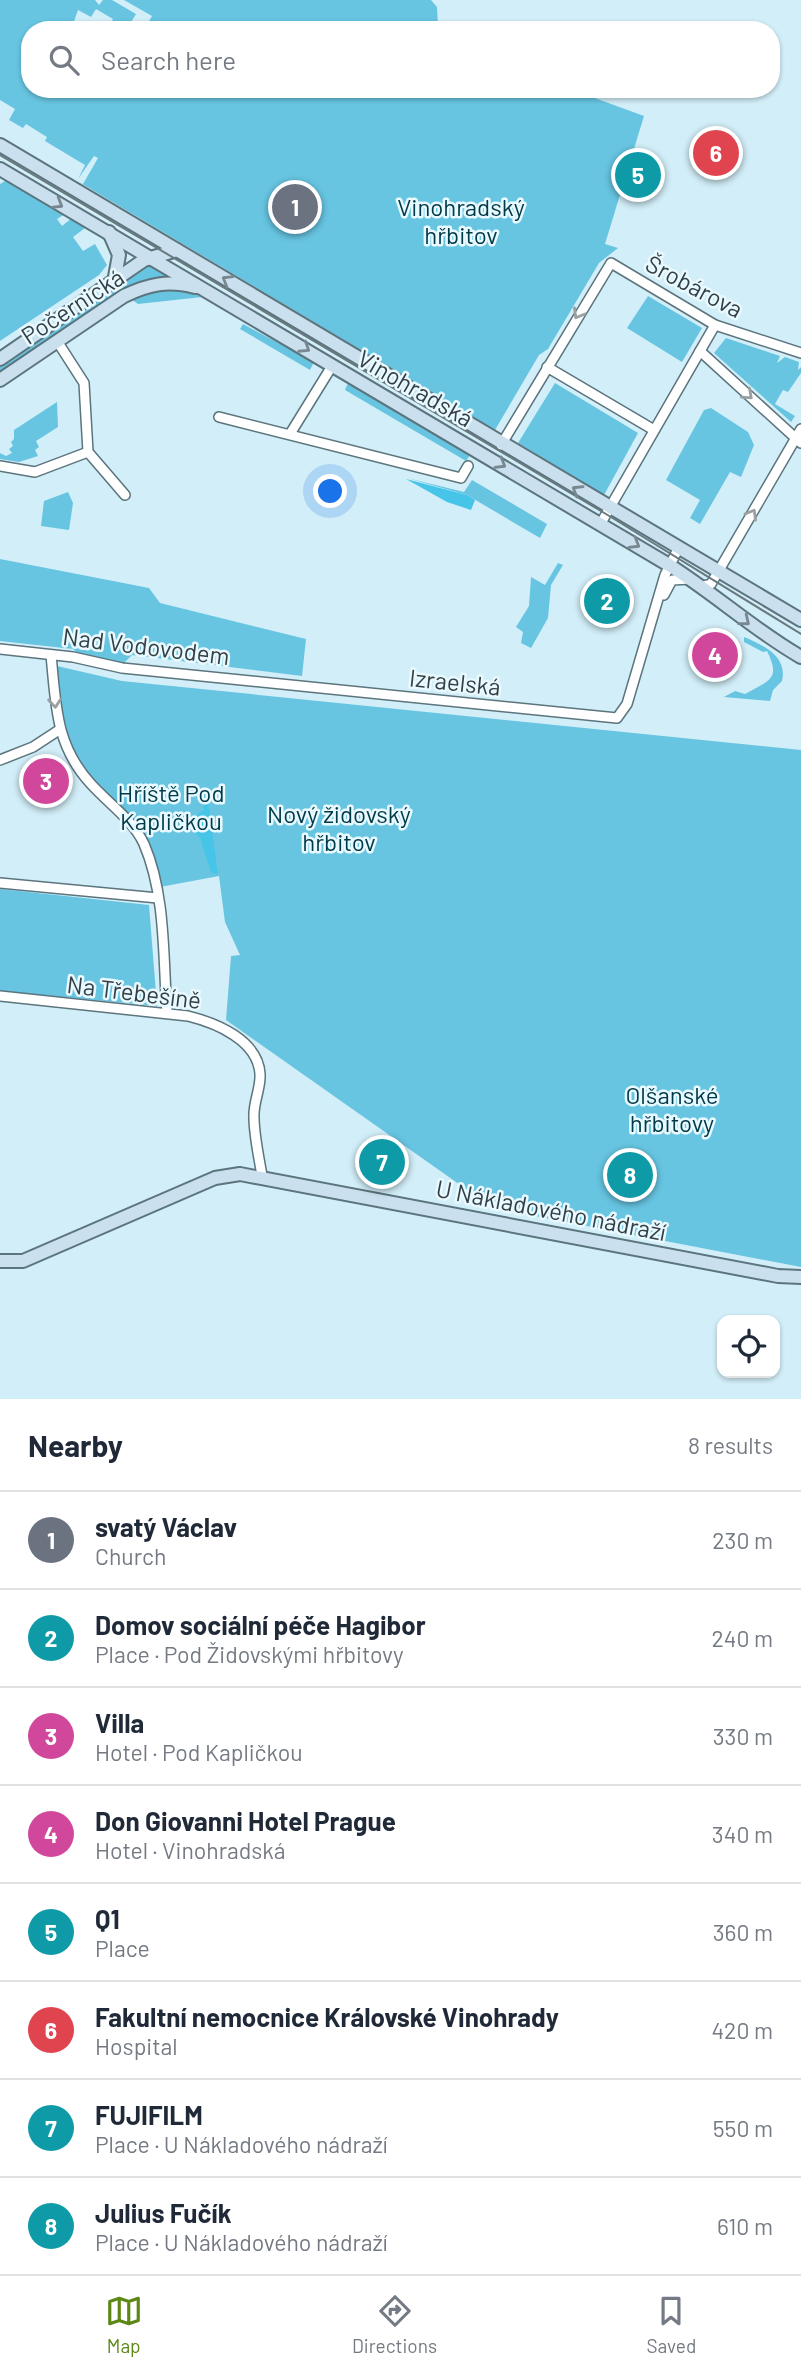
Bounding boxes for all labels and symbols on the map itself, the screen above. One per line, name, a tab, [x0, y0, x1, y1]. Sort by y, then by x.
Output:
pin: 6	[693, 127, 739, 179]
pin: 5	[615, 149, 661, 201]
pin: 1	[272, 181, 318, 233]
park label: Vinohradský hřbitov	[397, 192, 525, 249]
one-way arrow	[51, 195, 64, 208]
street label: Šrobárova	[641, 248, 748, 323]
street label: Počernická	[15, 262, 129, 350]
one-way arrow	[221, 276, 234, 289]
one-way arrow	[573, 307, 586, 320]
one-way arrow	[297, 340, 310, 353]
street label: Vinohradská	[353, 343, 479, 432]
one-way arrow	[740, 386, 753, 399]
one-way arrow	[493, 455, 506, 468]
your location	[313, 474, 347, 508]
one-way arrow	[571, 485, 584, 498]
one-way arrow	[744, 508, 757, 521]
one-way arrow	[628, 536, 641, 549]
pin: 2	[584, 575, 630, 627]
one-way arrow	[737, 612, 749, 625]
street label: Nad Vodovodem	[61, 621, 231, 670]
pin: 4	[692, 629, 738, 681]
street label: Izraelská	[408, 662, 502, 701]
one-way arrow	[47, 698, 62, 709]
pin: 3	[23, 755, 69, 807]
park label: Hříště Pod Kapličkou	[117, 778, 225, 835]
park label: Nový židovský hřbitov	[267, 799, 411, 856]
street label: Na Třebešíně	[65, 969, 203, 1014]
park label: Olšanské hřbitovy	[625, 1080, 719, 1137]
pin: 7	[359, 1136, 405, 1188]
pin: 8	[607, 1149, 653, 1201]
street label: U Nákladového nádraží	[434, 1173, 669, 1246]

